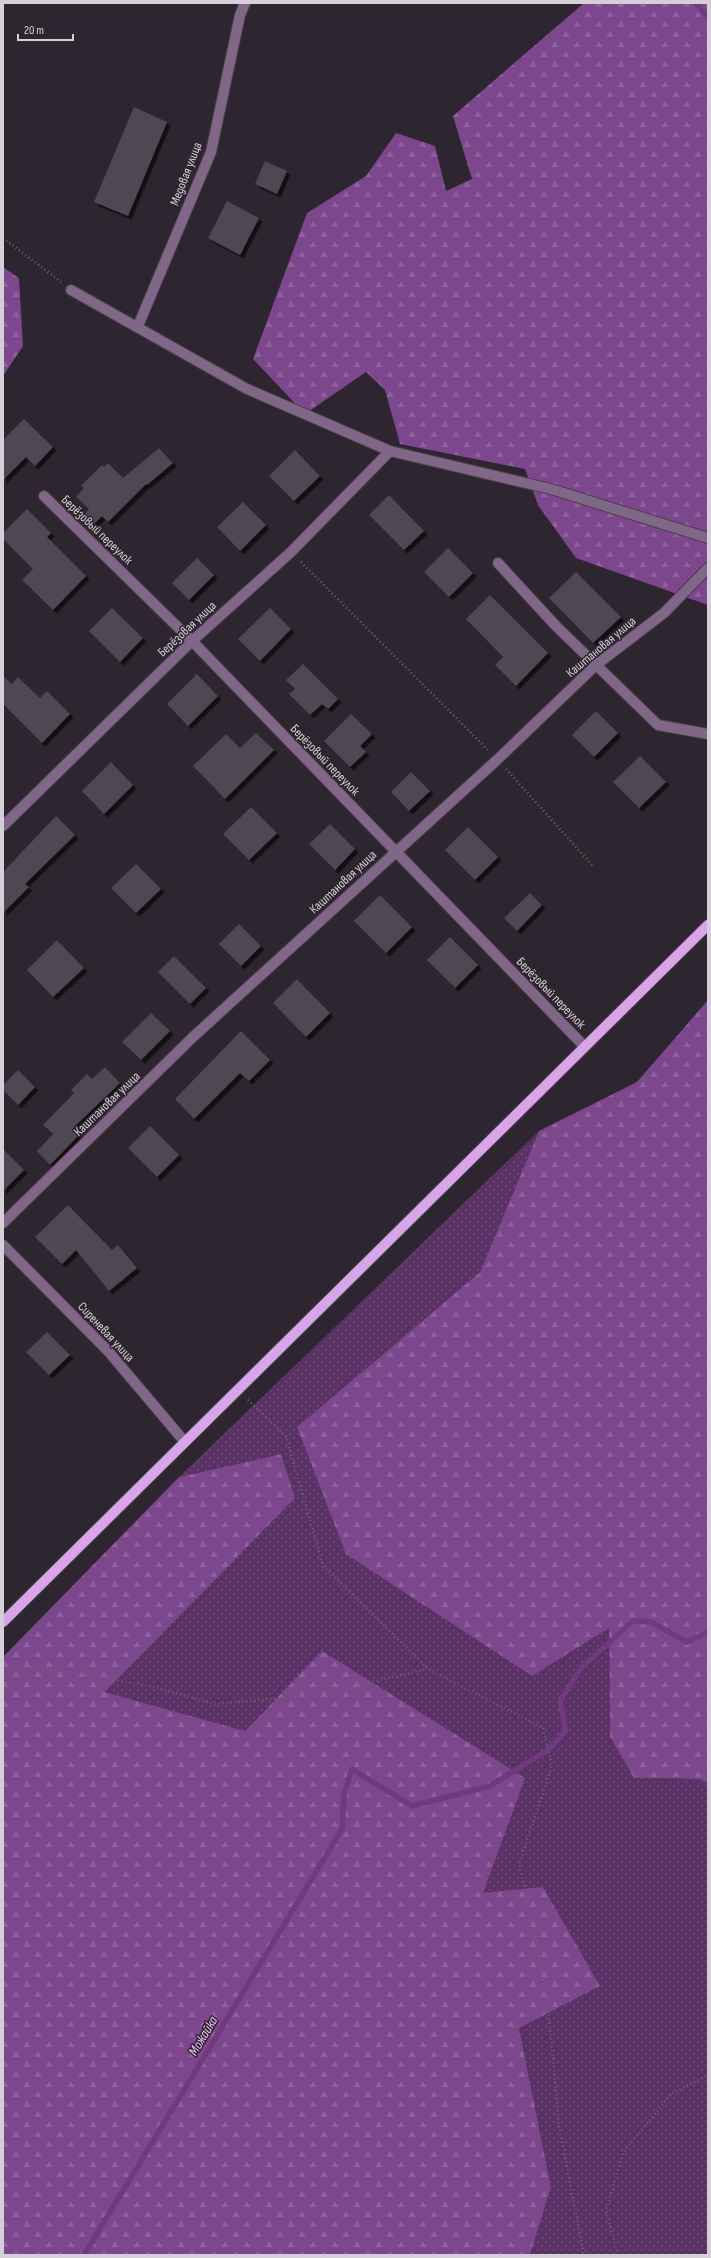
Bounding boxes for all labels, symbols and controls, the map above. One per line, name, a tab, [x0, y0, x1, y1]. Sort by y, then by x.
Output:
scale bar	[18, 16, 73, 42]
text: 20 m	[24, 23, 44, 38]
street label: Медовая улица	[167, 140, 205, 208]
street label: Берёзовый переулок	[58, 492, 136, 568]
street label: Берёзовая улица	[154, 598, 220, 660]
street label: Каштановая улица	[563, 613, 639, 681]
street label: Берёзовый переулок	[287, 721, 363, 799]
street label: Каштановая улица	[306, 847, 380, 917]
street label: Берёзовый переулок	[513, 954, 589, 1032]
street label: Каштановая улица	[70, 1068, 144, 1140]
street label: Сиреневая улица	[74, 1299, 138, 1365]
water label: Можайка	[185, 2013, 222, 2059]

